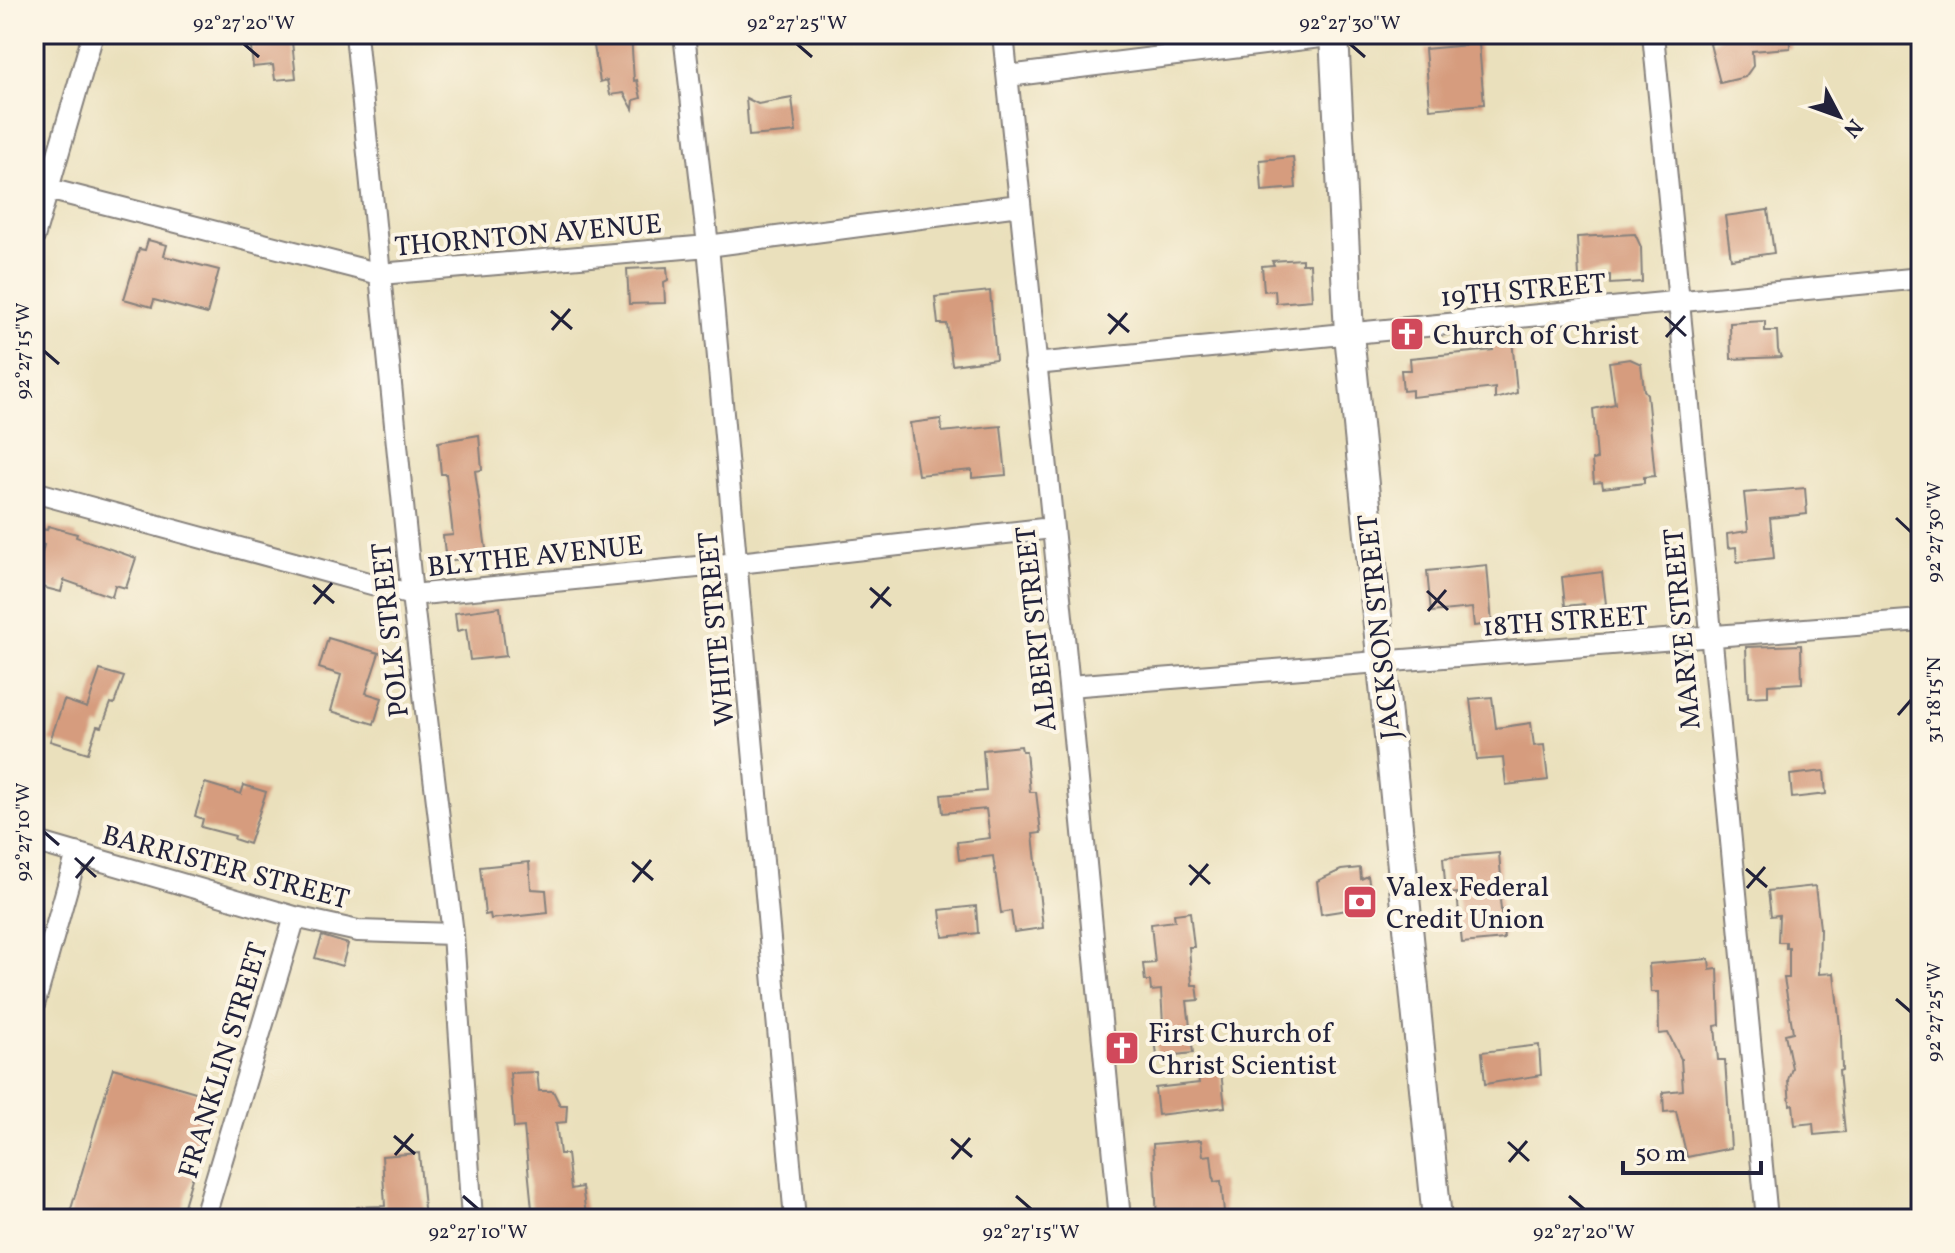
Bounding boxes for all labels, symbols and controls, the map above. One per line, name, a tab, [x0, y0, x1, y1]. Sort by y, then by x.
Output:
text: 92°27'20"W	[193, 10, 295, 38]
text: 92°27'25"W	[747, 10, 847, 38]
text: 92°27'30"W	[1299, 10, 1401, 38]
north arrow	[1799, 76, 1879, 156]
text: N	[1835, 111, 1869, 144]
street label: THORNTON AVENUE	[393, 205, 663, 268]
street label: 19TH STREET	[1439, 265, 1608, 318]
text: 92°27'15"W	[10, 302, 38, 400]
church icon: Church of Christ	[1388, 315, 1426, 353]
place label: Church of Christ	[1433, 317, 1639, 356]
text: 92°27'30"W	[1921, 481, 1949, 583]
street label: JACKSON STREET	[1349, 512, 1412, 741]
street label: ALBERT STREET	[1007, 524, 1068, 734]
street label: MARYE STREET	[1655, 526, 1712, 731]
street label: BLYTHE AVENUE	[425, 527, 645, 588]
street label: WHITE STREET	[690, 530, 745, 728]
street label: POLK STREET	[363, 540, 420, 719]
street label: 18TH STREET	[1481, 597, 1649, 648]
text: 31°18'15"N	[1921, 657, 1949, 743]
text: 92°27'10"W	[10, 782, 38, 882]
street label: BARRISTER STREET	[97, 817, 353, 920]
place label: Valex Federal Credit Union	[1386, 869, 1549, 940]
bank icon: Valex Federal Credit Union	[1341, 883, 1379, 921]
street label: FRANKLIN STREET	[170, 938, 279, 1184]
text: 92°27'25"W	[1921, 962, 1949, 1062]
place label: First Church of Christ Scientist	[1148, 1015, 1337, 1086]
church icon: First Church of Christ Scientist	[1103, 1029, 1141, 1067]
scale bar	[1623, 1125, 1761, 1175]
text: 50 m	[1635, 1138, 1687, 1172]
text: 92°27'10"W	[428, 1219, 528, 1247]
text: 92°27'15"W	[982, 1219, 1080, 1247]
text: 92°27'20"W	[1533, 1219, 1635, 1247]

